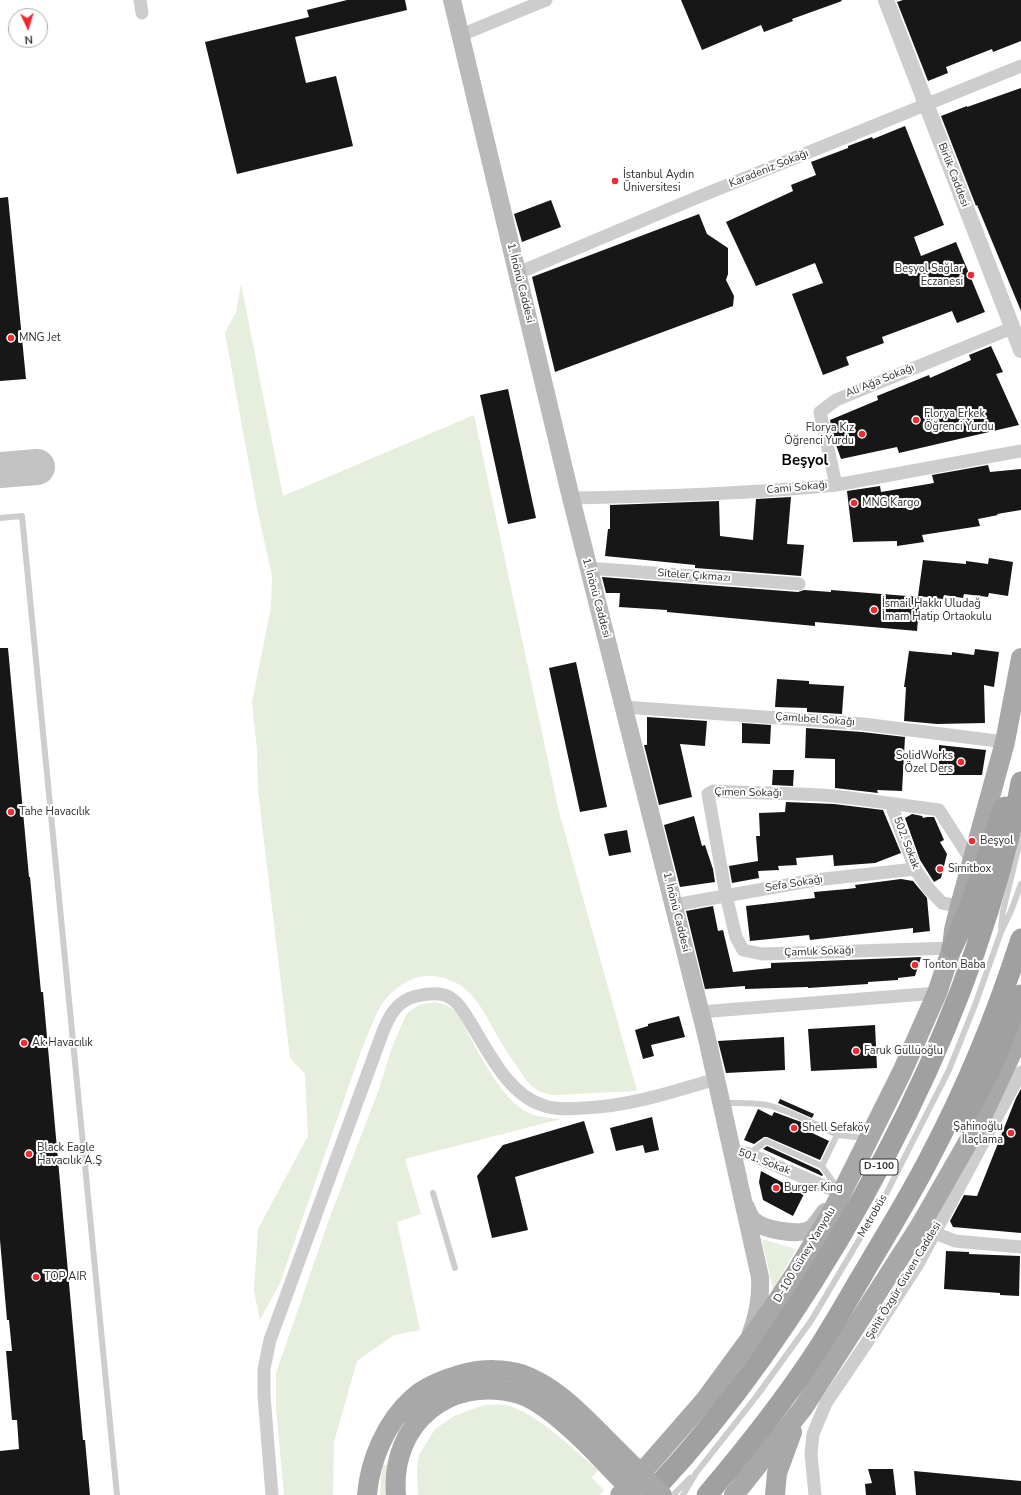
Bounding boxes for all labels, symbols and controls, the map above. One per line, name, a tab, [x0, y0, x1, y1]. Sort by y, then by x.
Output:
north arrow	[8, 8, 48, 48]
text: N	[24, 32, 33, 47]
street label: Birlik Caddesi	[935, 141, 971, 209]
street label: Karadeniz Sokağı	[727, 147, 811, 191]
place label: İstanbul Aydın Üniversitesi	[623, 168, 694, 194]
marker: İstanbul Aydın Üniversitesi	[610, 176, 620, 186]
street label: 1. İnönü Caddesi	[504, 242, 536, 324]
place label: Beşyol Sağlar Eczanesi	[895, 262, 963, 288]
marker: Beşyol Sağlar Eczanesi	[966, 270, 976, 280]
place label: MNG Jet	[19, 331, 61, 345]
marker: MNG Jet	[6, 333, 16, 343]
street label: Ali Ağa Sokağı	[844, 361, 916, 401]
place label: Florya Erkek Öğrenci Yurdu	[924, 407, 994, 433]
marker: Florya Erkek Öğrenci Yurdu	[911, 415, 921, 425]
place label: Florya Kız Öğrenci Yurdu	[784, 421, 854, 447]
marker: Florya Kız Öğrenci Yurdu	[857, 429, 867, 439]
district label: Beşyol	[782, 452, 828, 470]
street label: Cami Sokağı	[766, 479, 828, 497]
place label: MNG Kargo	[862, 496, 919, 510]
marker: MNG Kargo	[849, 498, 859, 508]
street label: 1. İnönü Caddesi	[579, 557, 613, 639]
street label: Siteler Çıkmazı	[657, 567, 731, 585]
place label: İsmail Hakkı Uludağ İmam Hatip Ortaokulu	[882, 597, 992, 623]
marker: İsmail Hakkı Uludağ İmam Hatip Ortaokulu	[869, 605, 879, 615]
street label: Çamlıbel Sokağı	[775, 711, 855, 729]
place label: SolidWorks Özel Ders	[896, 749, 953, 775]
marker: SolidWorks Özel Ders	[956, 757, 966, 767]
street label: Çimen Sokağı	[714, 786, 782, 800]
place label: Tahe Havacılık	[19, 805, 90, 819]
marker: Tahe Havacılık	[6, 807, 16, 817]
street label: 502. Sokak	[890, 815, 922, 871]
place label: Beşyol	[980, 834, 1013, 848]
marker: Beşyol	[967, 836, 977, 846]
place label: Simitbox	[948, 862, 991, 876]
marker: Simitbox	[935, 864, 945, 874]
street label: 1. İnönü Caddesi	[660, 871, 692, 953]
street label: Sefa Sokağı	[764, 873, 824, 895]
street label: Çamlık Sokağı	[784, 944, 854, 960]
place label: Tonton Baba	[923, 958, 986, 972]
marker: Tonton Baba	[910, 960, 920, 970]
place label: Ak Havacılık	[32, 1036, 93, 1050]
marker: Ak Havacılık	[19, 1038, 29, 1048]
place label: Faruk Güllüoğlu	[864, 1044, 943, 1058]
marker: Faruk Güllüoğlu	[851, 1046, 861, 1056]
place label: Şahinoğlu İlaçlama	[953, 1120, 1003, 1146]
place label: Shell Sefaköy	[802, 1121, 869, 1135]
marker: Shell Sefaköy	[789, 1123, 799, 1133]
marker: Şahinoğlu İlaçlama	[1006, 1128, 1016, 1138]
place label: Black Eagle Havacılık A.Ş	[37, 1141, 102, 1167]
street label: 501. Sokak	[736, 1146, 792, 1178]
marker: Black Eagle Havacılık A.Ş	[24, 1149, 34, 1159]
road number: D-100	[860, 1159, 898, 1175]
place label: Burger King	[784, 1181, 843, 1195]
marker: Burger King	[771, 1183, 781, 1193]
street label: Metrobüs	[856, 1192, 890, 1240]
street label: D-100 Güney Yanyolu	[771, 1205, 839, 1305]
street label: Şehit Özgür Güven Caddesi	[864, 1220, 944, 1342]
place label: TOP AIR	[44, 1270, 87, 1284]
marker: TOP AIR	[31, 1272, 41, 1282]

